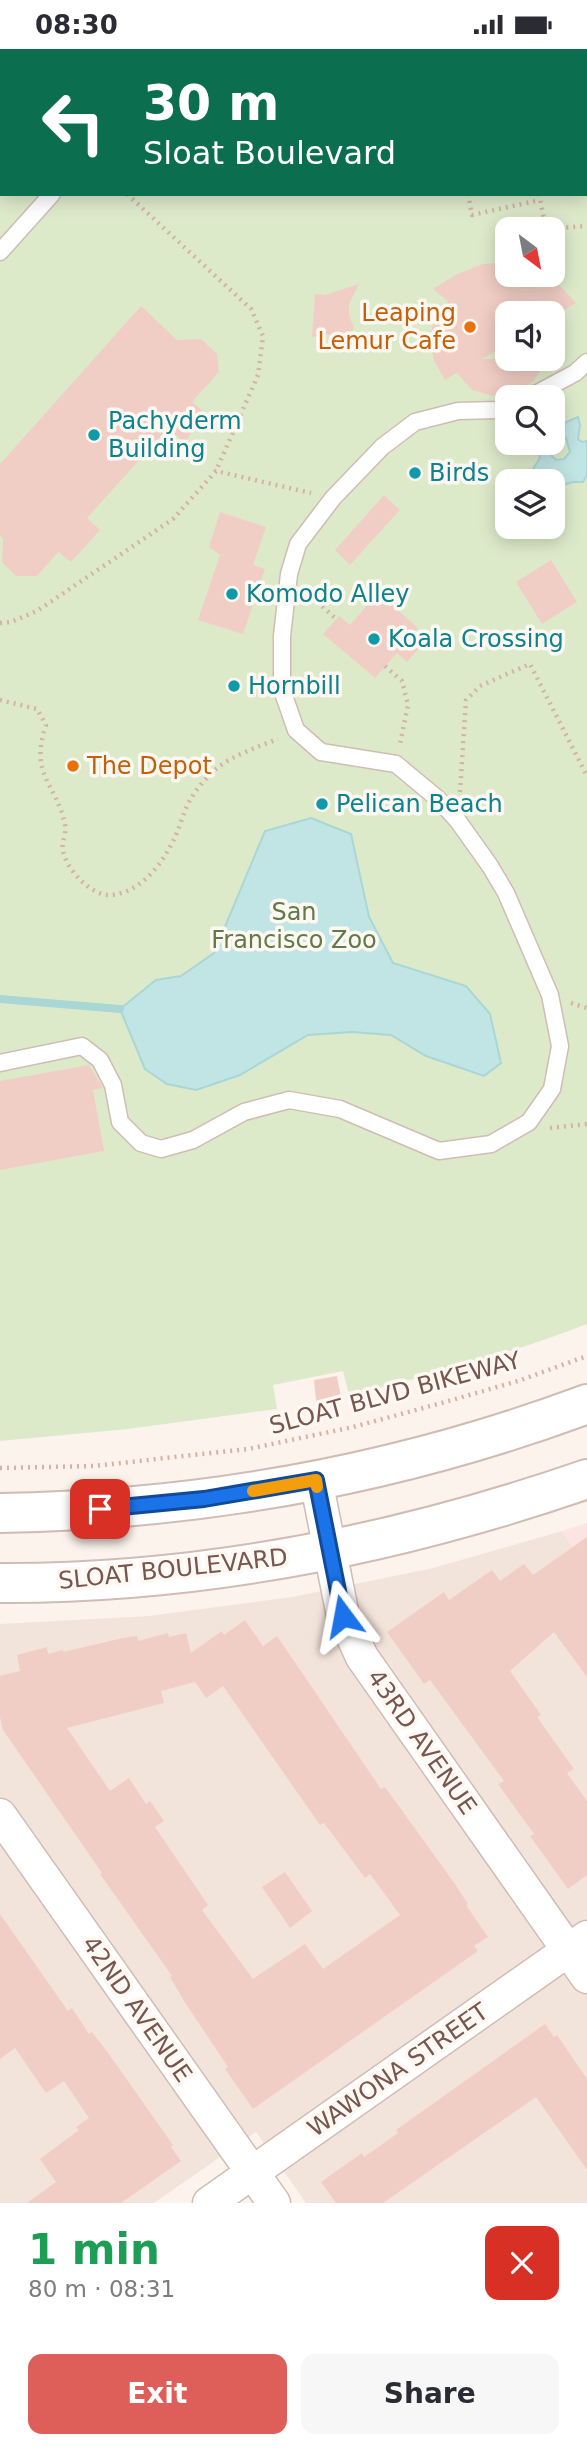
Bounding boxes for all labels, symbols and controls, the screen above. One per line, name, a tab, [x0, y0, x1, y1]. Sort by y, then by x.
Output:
text: 08:30	[35, 10, 118, 40]
text: 30 m	[143, 75, 279, 132]
icon: left	[28, 77, 119, 168]
text: Sloat Boulevard	[143, 134, 396, 172]
north arrow	[495, 217, 565, 287]
map controls	[495, 217, 565, 539]
place label: Leaping Lemur Cafe	[318, 299, 456, 355]
button: sound	[495, 301, 565, 371]
marker: Leaping Lemur Cafe	[462, 319, 478, 335]
button: search	[495, 385, 565, 455]
place label: Pachyderm Building	[108, 407, 242, 463]
marker: Pachyderm Building	[86, 427, 102, 443]
place label: Birds	[429, 459, 489, 487]
marker: Birds	[407, 465, 423, 481]
button: layers	[495, 469, 565, 539]
place label: Komodo Alley	[246, 580, 410, 608]
marker: Komodo Alley	[224, 586, 240, 602]
place label: Koala Crossing	[388, 625, 564, 653]
marker: Koala Crossing	[366, 631, 382, 647]
place label: Hornbill	[248, 672, 341, 700]
marker: Hornbill	[226, 678, 242, 694]
place label: The Depot	[86, 752, 212, 780]
marker: The Depot	[65, 758, 81, 774]
place label: Pelican Beach	[336, 790, 503, 818]
marker: Pelican Beach	[314, 796, 330, 812]
park label: San Francisco Zoo	[211, 898, 377, 954]
street label: SLOAT BLVD BIKEWAY	[266, 1346, 524, 1440]
pin	[70, 1479, 130, 1539]
icon: arrive	[81, 1490, 119, 1528]
street label: SLOAT BOULEVARD	[57, 1543, 289, 1595]
position arrow	[306, 1579, 380, 1653]
street label: 43RD AVENUE	[362, 1664, 482, 1820]
street label: 42ND AVENUE	[76, 1931, 198, 2087]
street label: WAWONA STREET	[302, 1997, 494, 2143]
text: 1 min	[28, 2225, 160, 2274]
button: close	[485, 2226, 559, 2300]
text: 80 m · 08:31	[28, 2276, 175, 2302]
button: Exit	[28, 2354, 287, 2434]
button: Share	[301, 2354, 559, 2434]

